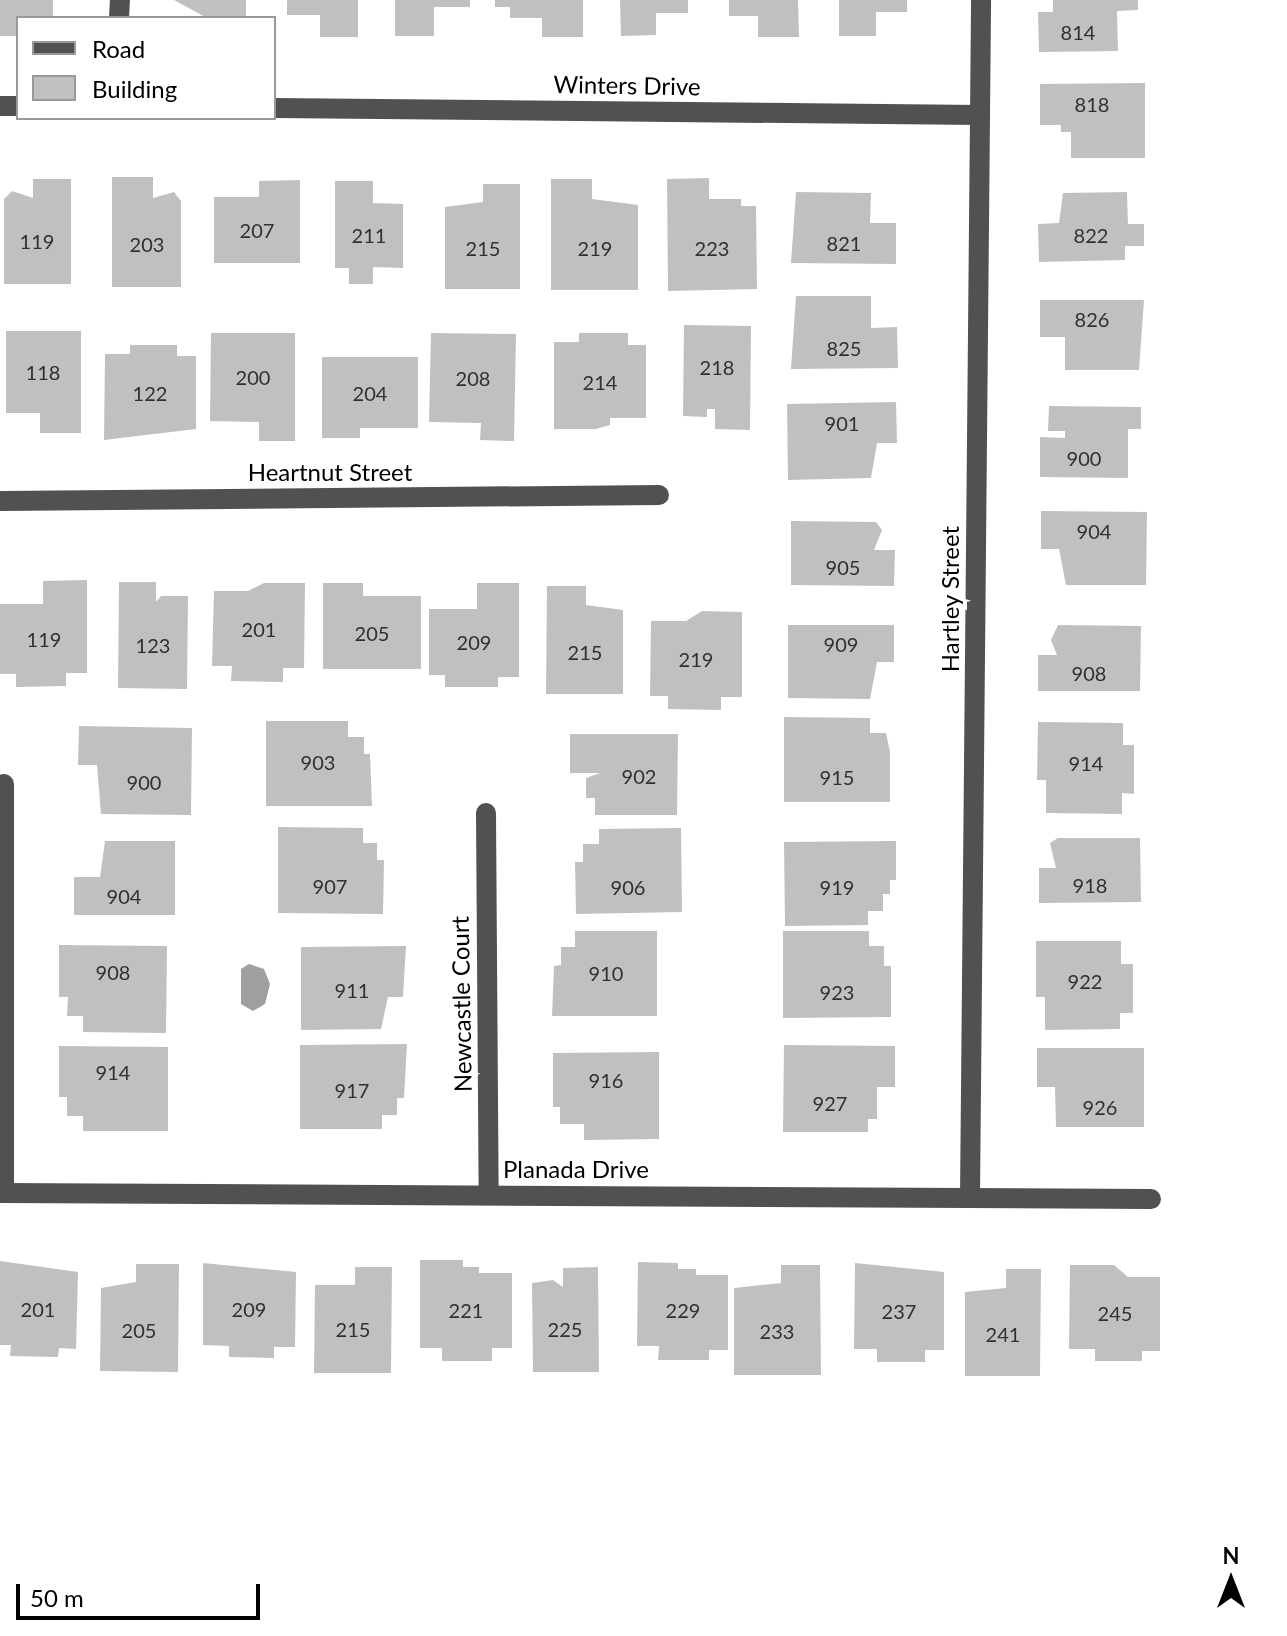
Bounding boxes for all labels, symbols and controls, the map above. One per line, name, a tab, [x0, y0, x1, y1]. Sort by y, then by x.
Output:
legend	[16, 16, 276, 120]
house number: 814	[1061, 20, 1095, 44]
text: Road	[92, 34, 145, 63]
street label: Winters Drive	[553, 69, 701, 101]
text: Building	[92, 74, 177, 103]
house number: 818	[1075, 92, 1109, 116]
house number: 207	[240, 218, 274, 242]
house number: 211	[352, 223, 386, 247]
house number: 822	[1074, 223, 1108, 247]
house number: 119	[20, 229, 54, 253]
house number: 821	[827, 231, 861, 255]
house number: 203	[130, 232, 164, 256]
house number: 215	[466, 236, 500, 260]
house number: 219	[578, 236, 612, 260]
house number: 223	[695, 236, 729, 260]
house number: 826	[1075, 307, 1109, 331]
house number: 825	[827, 336, 861, 360]
house number: 218	[700, 355, 734, 379]
house number: 118	[26, 360, 60, 384]
house number: 200	[236, 365, 270, 389]
house number: 208	[456, 366, 490, 390]
house number: 214	[583, 370, 617, 394]
house number: 122	[133, 381, 167, 405]
house number: 204	[353, 381, 387, 405]
house number: 901	[825, 411, 859, 435]
house number: 900	[1067, 446, 1101, 470]
street label: Heartnut Street	[248, 458, 412, 486]
house number: 904	[1077, 519, 1111, 543]
street label: Hartley Street	[936, 526, 964, 672]
house number: 905	[826, 555, 860, 579]
house number: 201	[242, 617, 276, 641]
house number: 205	[355, 621, 389, 645]
house number: 119	[27, 627, 61, 651]
house number: 209	[457, 630, 491, 654]
house number: 909	[824, 632, 858, 656]
house number: 123	[136, 633, 170, 657]
house number: 215	[568, 640, 602, 664]
house number: 219	[679, 647, 713, 671]
house number: 908	[1072, 661, 1106, 685]
house number: 903	[301, 750, 335, 774]
house number: 914	[1069, 751, 1103, 775]
house number: 902	[622, 764, 656, 788]
house number: 915	[820, 765, 854, 789]
house number: 900	[127, 770, 161, 794]
house number: 918	[1073, 873, 1107, 897]
house number: 907	[313, 874, 347, 898]
house number: 906	[611, 875, 645, 899]
house number: 919	[820, 875, 854, 899]
house number: 904	[107, 884, 141, 908]
street label: Newcastle Court	[445, 916, 477, 1092]
house number: 908	[96, 960, 130, 984]
house number: 910	[589, 961, 623, 985]
house number: 922	[1068, 969, 1102, 993]
house number: 911	[335, 978, 369, 1002]
house number: 923	[820, 980, 854, 1004]
house number: 914	[96, 1060, 130, 1084]
house number: 916	[589, 1068, 623, 1092]
house number: 917	[335, 1078, 369, 1102]
house number: 927	[813, 1091, 847, 1115]
house number: 926	[1083, 1095, 1117, 1119]
street label: Planada Drive	[503, 1155, 649, 1183]
house number: 201	[21, 1297, 55, 1321]
house number: 209	[232, 1297, 266, 1321]
house number: 221	[449, 1298, 483, 1322]
house number: 229	[666, 1298, 700, 1322]
house number: 237	[882, 1299, 916, 1323]
house number: 245	[1098, 1301, 1132, 1325]
house number: 215	[336, 1317, 370, 1341]
house number: 225	[548, 1317, 582, 1341]
house number: 205	[122, 1318, 156, 1342]
house number: 233	[760, 1319, 794, 1343]
house number: 241	[986, 1322, 1020, 1346]
north arrow	[1191, 1540, 1271, 1620]
text: N	[1223, 1542, 1239, 1569]
scale bar	[20, 1568, 264, 1618]
text: 50 m	[30, 1583, 84, 1612]

